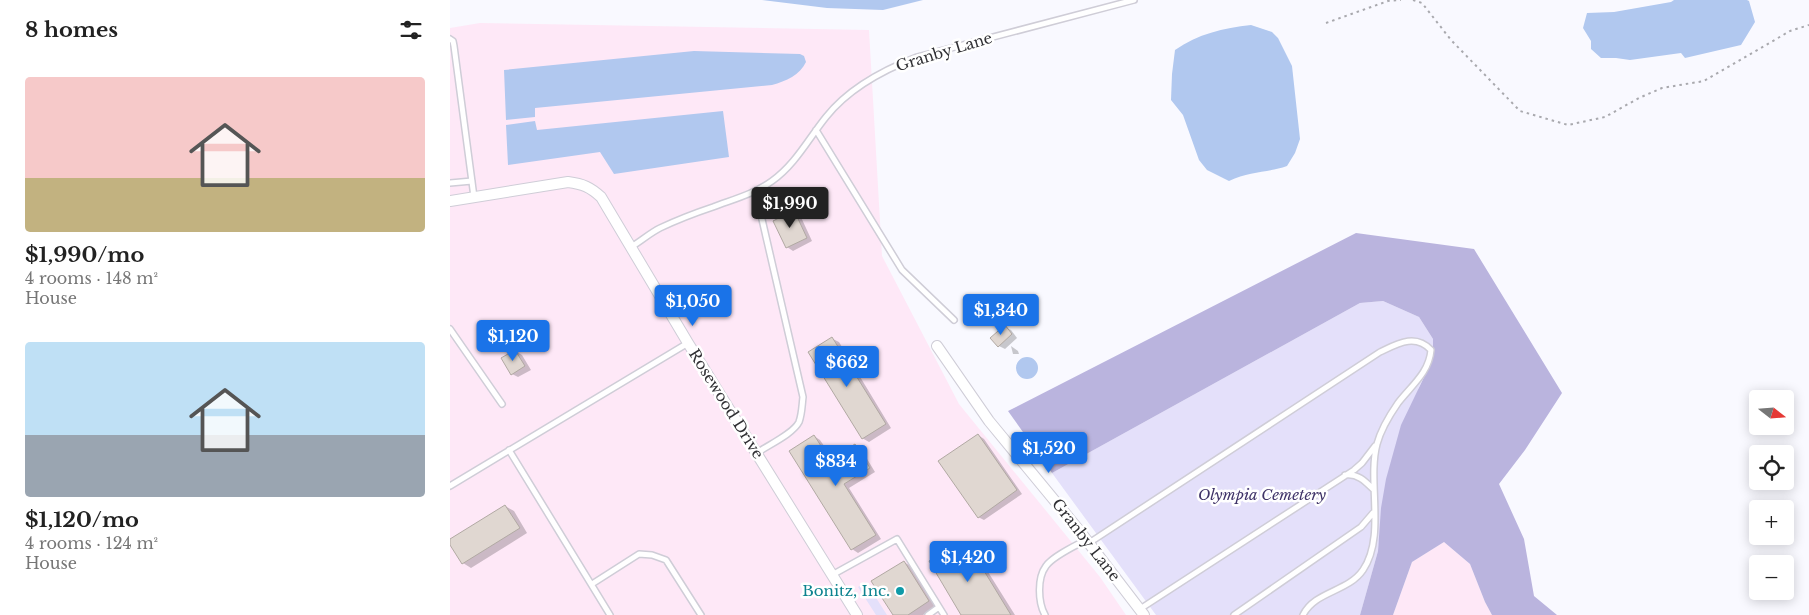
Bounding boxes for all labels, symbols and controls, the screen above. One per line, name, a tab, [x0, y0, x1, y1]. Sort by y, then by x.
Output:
icon: filters	[397, 16, 425, 44]
text: 8 homes	[25, 17, 118, 43]
street label: Granby Lane	[893, 28, 994, 75]
icon: home	[180, 110, 270, 200]
pin: $1,990	[749, 186, 831, 229]
text: $1,990	[762, 193, 818, 213]
text: $1,990/mo	[25, 242, 144, 268]
text: 4 rooms · 148 m²	[25, 268, 158, 288]
pin: $1,050	[652, 284, 734, 327]
text: House	[25, 288, 77, 308]
text: $1,050	[666, 291, 720, 311]
pin: $1,340	[960, 294, 1042, 336]
text: $1,340	[974, 300, 1028, 320]
pin: $1,120	[472, 320, 554, 362]
text: $1,120	[488, 326, 538, 346]
street label: Rosewood Drive	[685, 345, 768, 462]
pin: $662	[817, 346, 877, 388]
text: $662	[826, 352, 868, 372]
icon: home	[180, 375, 270, 465]
north arrow	[1749, 390, 1794, 435]
map controls	[1749, 390, 1794, 600]
pin: $1,520	[1008, 432, 1090, 474]
text: $1,520	[1022, 438, 1076, 458]
pin: $834	[806, 444, 866, 487]
button: locate	[1749, 445, 1794, 490]
text: $834	[815, 451, 857, 471]
park label: Olympia Cemetery	[1198, 485, 1326, 504]
street label: Granby Lane	[1048, 494, 1125, 585]
button: +	[1749, 500, 1794, 545]
text: $1,120/mo	[25, 507, 139, 533]
text: 4 rooms · 124 m²	[25, 533, 158, 553]
pin: $1,420	[927, 540, 1009, 583]
text: $1,420	[941, 547, 995, 567]
text: House	[25, 553, 77, 573]
button: −	[1749, 555, 1794, 600]
place label: Bonitz, Inc.	[802, 581, 890, 600]
marker: Bonitz, Inc.	[894, 585, 906, 597]

